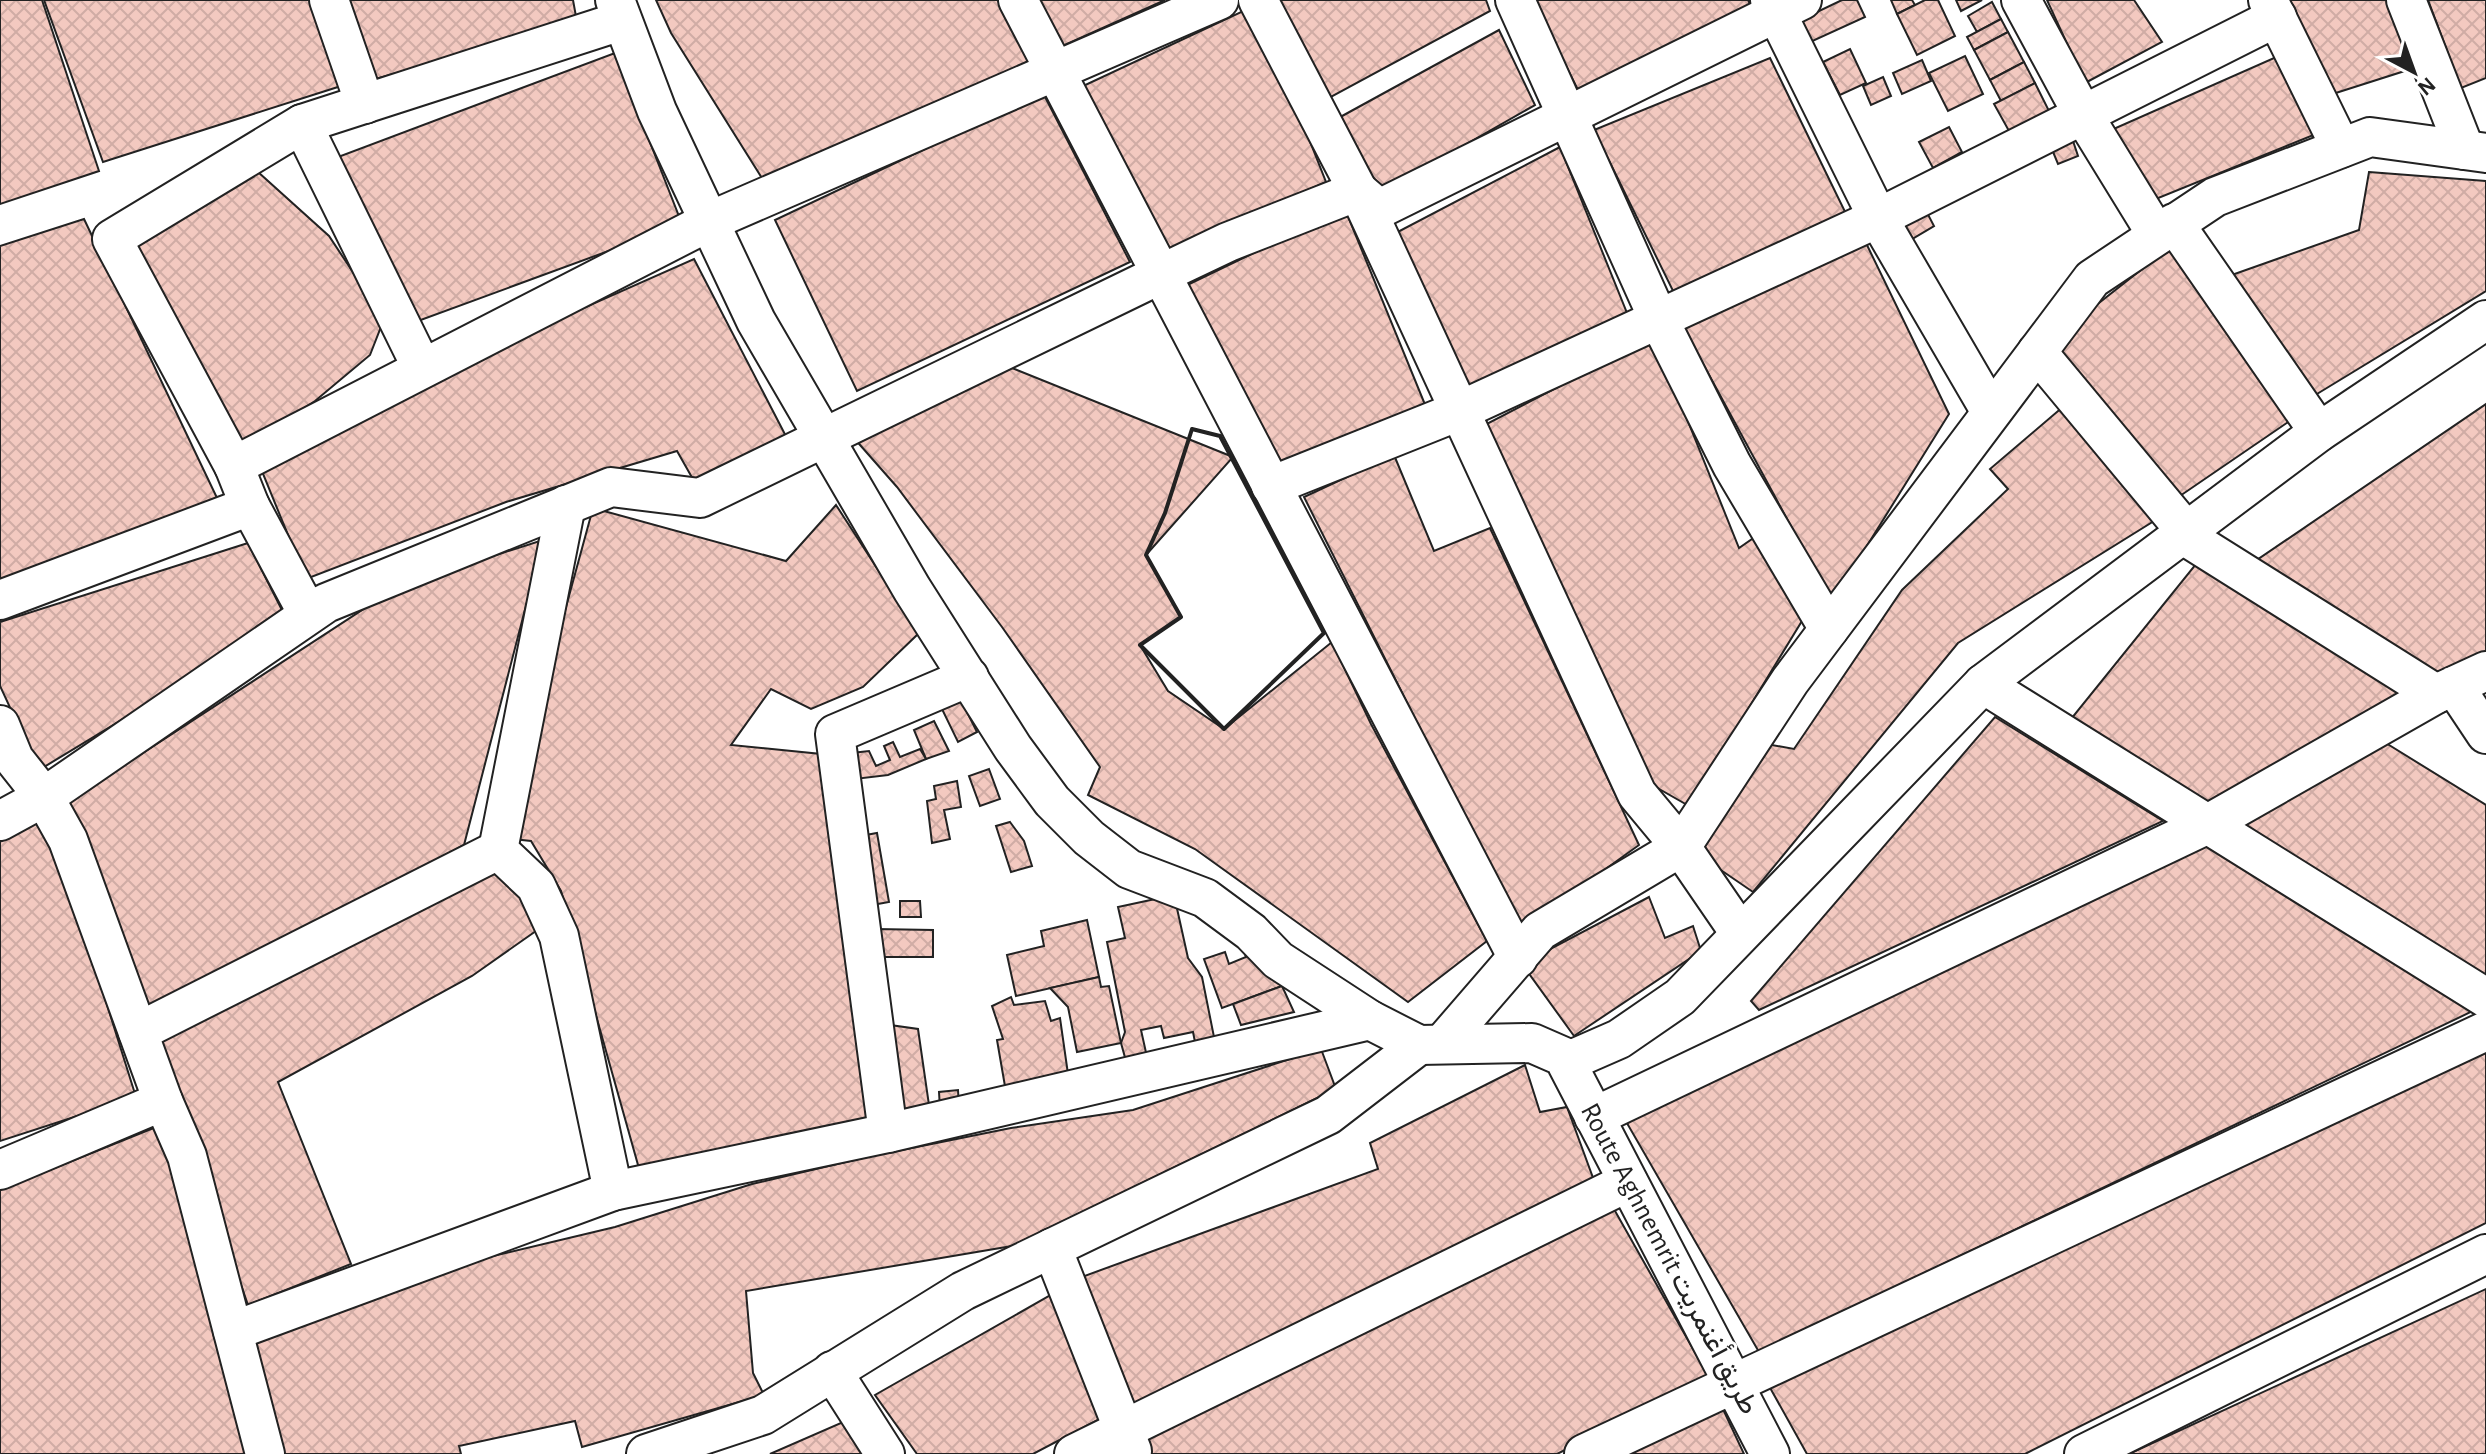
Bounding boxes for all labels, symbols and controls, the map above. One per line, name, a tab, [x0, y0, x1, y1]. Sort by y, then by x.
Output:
north arrow	[2374, 32, 2454, 112]
text: N	[2413, 73, 2439, 100]
street label: Route Aghnemrit طريق أغنمريت	[1573, 1098, 1766, 1420]

